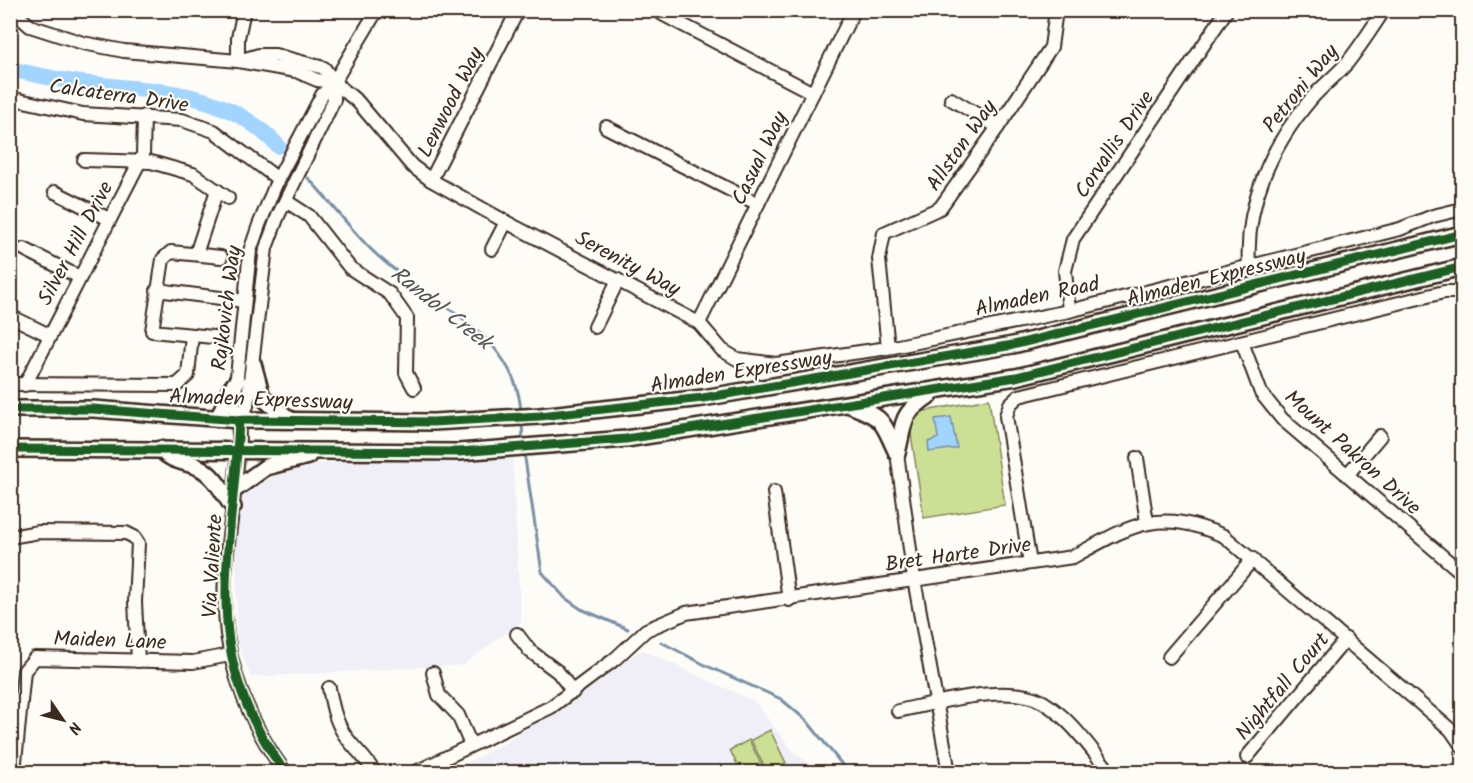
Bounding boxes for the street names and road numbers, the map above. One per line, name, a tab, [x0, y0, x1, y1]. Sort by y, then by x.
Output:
street label: Petroni Way	[1255, 37, 1347, 141]
street label: Lenwood Way	[409, 41, 493, 164]
street label: Calcaterra Drive	[47, 70, 191, 123]
street label: Corvallis Drive	[1067, 84, 1164, 206]
street label: Allston Way	[918, 93, 1006, 198]
street label: Casual Way	[723, 106, 797, 211]
street label: Silver Hill Drive	[30, 175, 123, 312]
street label: Serenity Way	[568, 223, 686, 306]
street label: Almaden Expressway	[1123, 240, 1309, 317]
street label: Rajkovich Way	[203, 244, 252, 373]
street label: Almaden Road	[972, 268, 1103, 327]
street label: Almaden Expressway	[648, 342, 835, 403]
street label: Almaden Expressway	[169, 381, 353, 420]
street label: Mount Pakron Drive	[1276, 382, 1428, 524]
street label: Via Valiente	[194, 513, 233, 619]
street label: Bret Harte Drive	[883, 529, 1034, 582]
street label: Maiden Lane	[53, 623, 167, 660]
street label: Nightfall Court	[1228, 625, 1339, 748]

